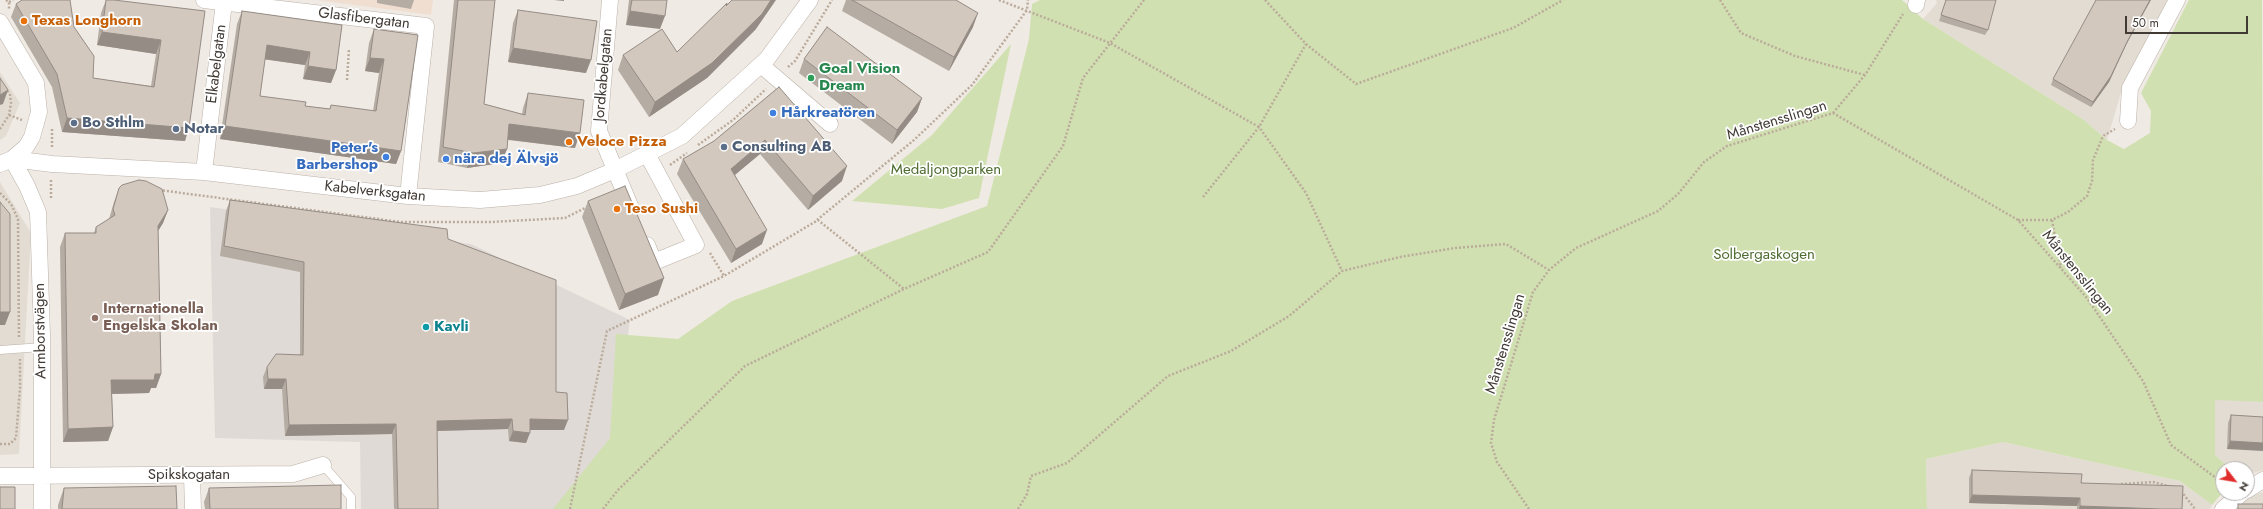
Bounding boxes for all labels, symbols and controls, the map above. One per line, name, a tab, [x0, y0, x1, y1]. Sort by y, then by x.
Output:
street label: Glasfibergatan	[317, 4, 411, 34]
scale bar	[2127, 8, 2250, 34]
place label: Texas Longhorn	[32, 12, 141, 30]
text: 50 m	[2132, 14, 2159, 32]
marker: Texas Longhorn	[19, 16, 29, 26]
street label: Elkabelgatan	[203, 23, 231, 105]
street label: Jordkabelgatan	[591, 28, 617, 122]
place label: Goal Vision Dream	[819, 60, 900, 95]
marker: Goal Vision Dream	[806, 73, 816, 83]
street label: Månstensslingan	[1725, 97, 1829, 145]
place label: Hårkreatören	[781, 104, 875, 122]
marker: Hårkreatören	[768, 108, 778, 118]
place label: Bo Sthlm	[82, 114, 144, 132]
marker: Bo Sthlm	[69, 118, 79, 128]
place label: Notar	[184, 120, 224, 138]
marker: Notar	[171, 124, 181, 134]
place label: Veloce Pizza	[577, 133, 667, 151]
marker: Veloce Pizza	[564, 137, 574, 147]
place label: Consulting AB	[732, 138, 832, 156]
place label: Peter's Barbershop	[296, 139, 378, 174]
marker: Consulting AB	[719, 142, 729, 152]
place label: nära dej Älvsjö	[454, 150, 559, 168]
marker: Peter's Barbershop	[381, 152, 391, 162]
marker: nära dej Älvsjö	[441, 154, 451, 164]
park label: Medaljongparken	[891, 161, 1001, 179]
street label: Kabelverksgatan	[323, 178, 427, 206]
place label: Teso Sushi	[625, 200, 698, 218]
marker: Teso Sushi	[612, 204, 622, 214]
street label: Månstensslingan	[2037, 227, 2117, 319]
park label: Solbergaskogen	[1713, 246, 1815, 264]
street label: Armborstvägen	[31, 283, 51, 379]
street label: Månstensslingan	[1482, 292, 1530, 396]
place label: Internationella Engelska Skolan	[103, 300, 218, 335]
marker: Internationella Engelska Skolan	[90, 313, 100, 323]
place label: Kavli	[434, 318, 469, 336]
marker: Kavli	[421, 322, 431, 332]
north arrow	[2215, 461, 2255, 501]
street label: Spikskogatan	[148, 466, 230, 484]
text: N	[2235, 479, 2254, 495]

